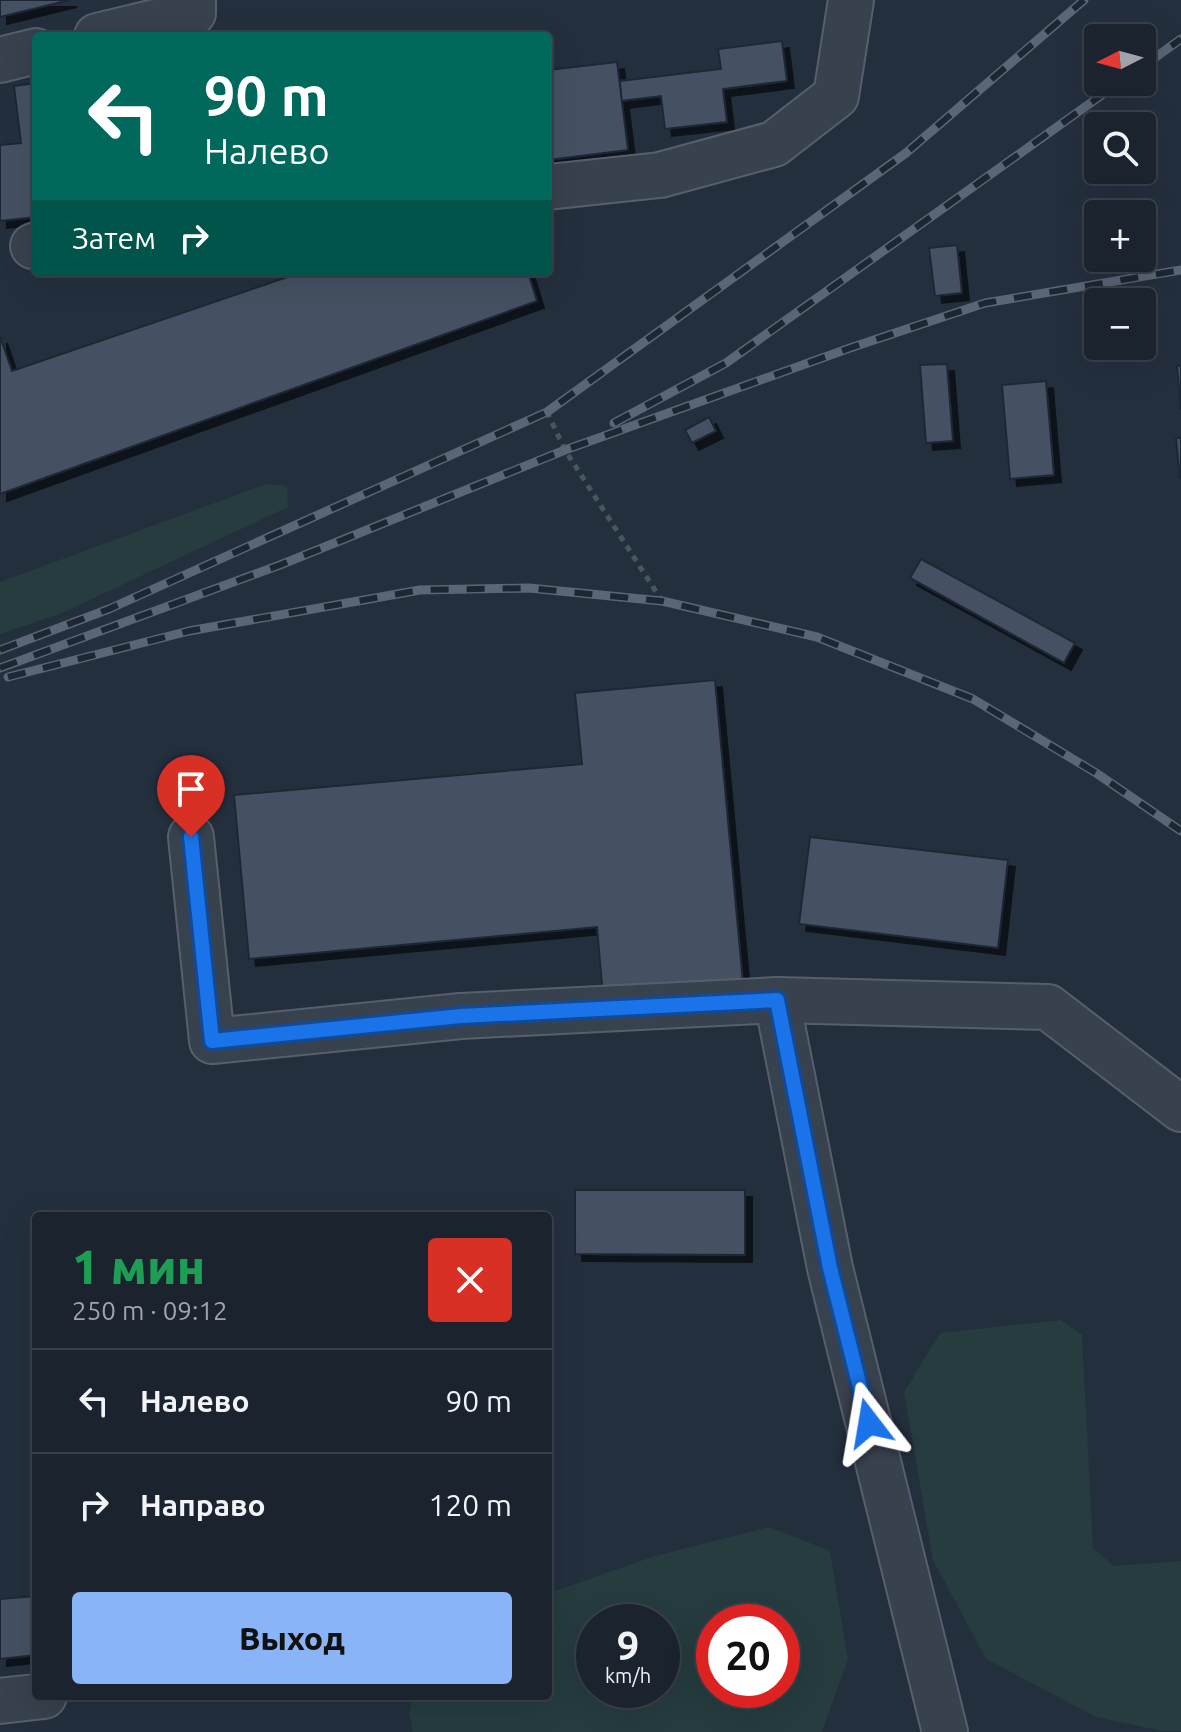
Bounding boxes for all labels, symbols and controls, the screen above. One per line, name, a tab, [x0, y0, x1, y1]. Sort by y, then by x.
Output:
north arrow	[1084, 24, 1156, 96]
map controls	[1084, 24, 1156, 360]
icon: left	[72, 64, 176, 168]
text: 90 m	[204, 64, 329, 127]
button: search	[1084, 112, 1156, 184]
text: Налево	[204, 130, 329, 171]
button: +	[1084, 200, 1156, 272]
icon: right	[172, 216, 216, 260]
text: Затем	[72, 221, 156, 255]
button: −	[1084, 288, 1156, 360]
pin	[157, 755, 225, 837]
icon: arrive	[169, 767, 213, 811]
button: close	[428, 1238, 512, 1322]
text: 1 мин	[72, 1239, 205, 1293]
text: 250 m · 09:12	[72, 1296, 228, 1325]
icon: left	[72, 1379, 116, 1423]
position arrow	[827, 1381, 911, 1465]
text: Налево	[140, 1384, 250, 1418]
text: 90 m	[445, 1384, 512, 1418]
icon: right	[72, 1483, 116, 1527]
text: Направо	[140, 1488, 266, 1522]
text: 120 m	[428, 1488, 512, 1522]
button: Выход	[72, 1592, 512, 1684]
speed limit sign: 20	[696, 1604, 800, 1708]
text: 9	[617, 1623, 639, 1668]
text: km/h	[605, 1664, 651, 1687]

